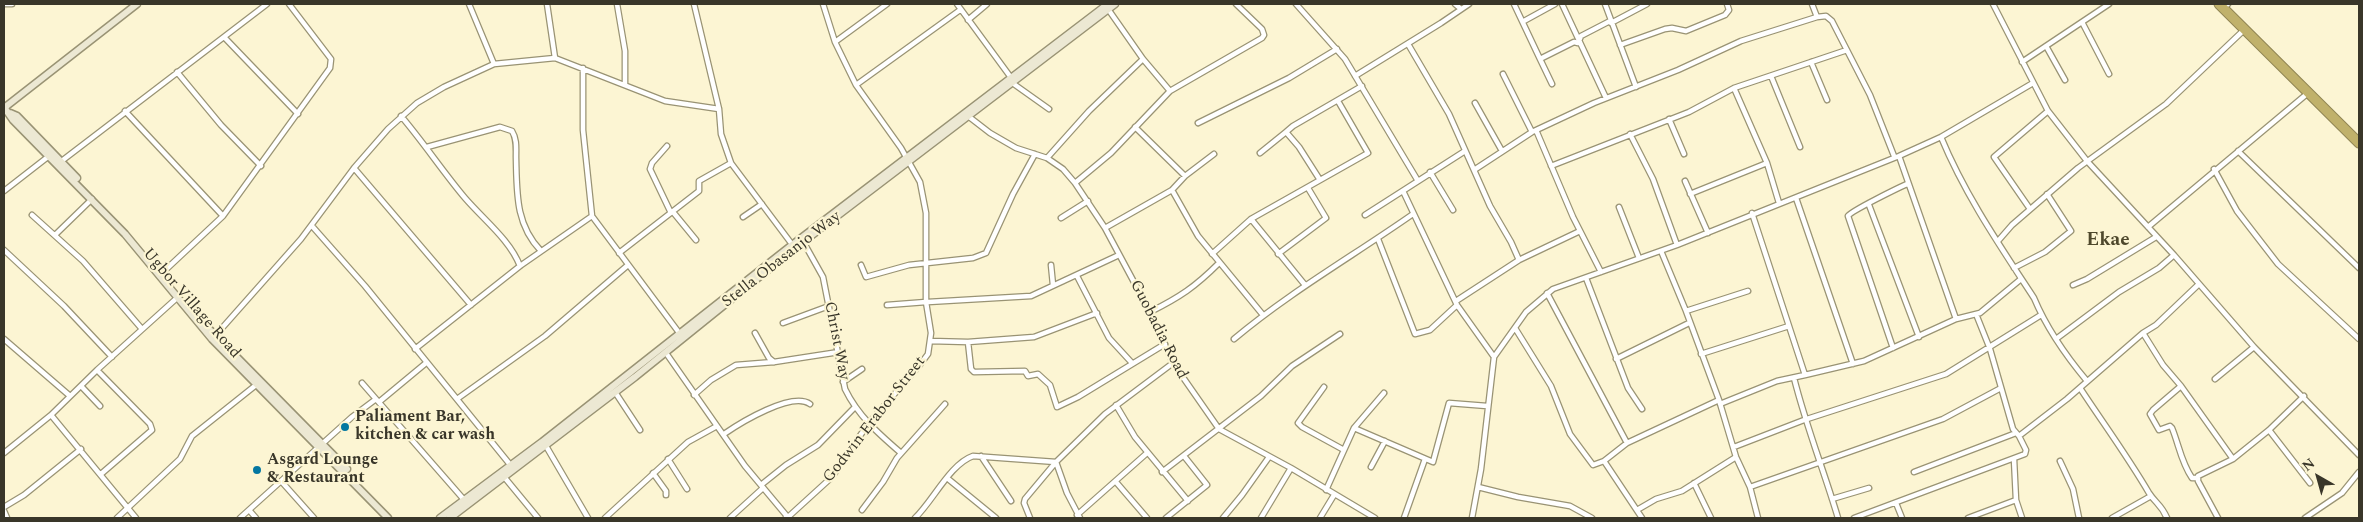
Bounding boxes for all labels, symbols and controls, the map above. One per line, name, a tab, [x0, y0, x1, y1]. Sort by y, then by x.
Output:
street label: Stella Obasanjo Way	[719, 208, 845, 312]
district label: Ekae	[2086, 230, 2130, 252]
street label: Ugbor Village Road	[138, 245, 244, 363]
street label: Guobadia Road	[1125, 277, 1191, 383]
street label: Christ Way	[819, 300, 853, 382]
street label: Godwin Erabor Street	[820, 353, 930, 487]
place label: Paliament Bar, kitchen & car wash	[355, 408, 495, 446]
marker: Paliament Bar, kitchen & car wash	[339, 421, 351, 433]
place label: Asgard Lounge & Restaurant	[267, 451, 378, 489]
north arrow	[2293, 452, 2343, 502]
text: N	[2297, 453, 2319, 477]
marker: Asgard Lounge & Restaurant	[251, 464, 263, 476]

